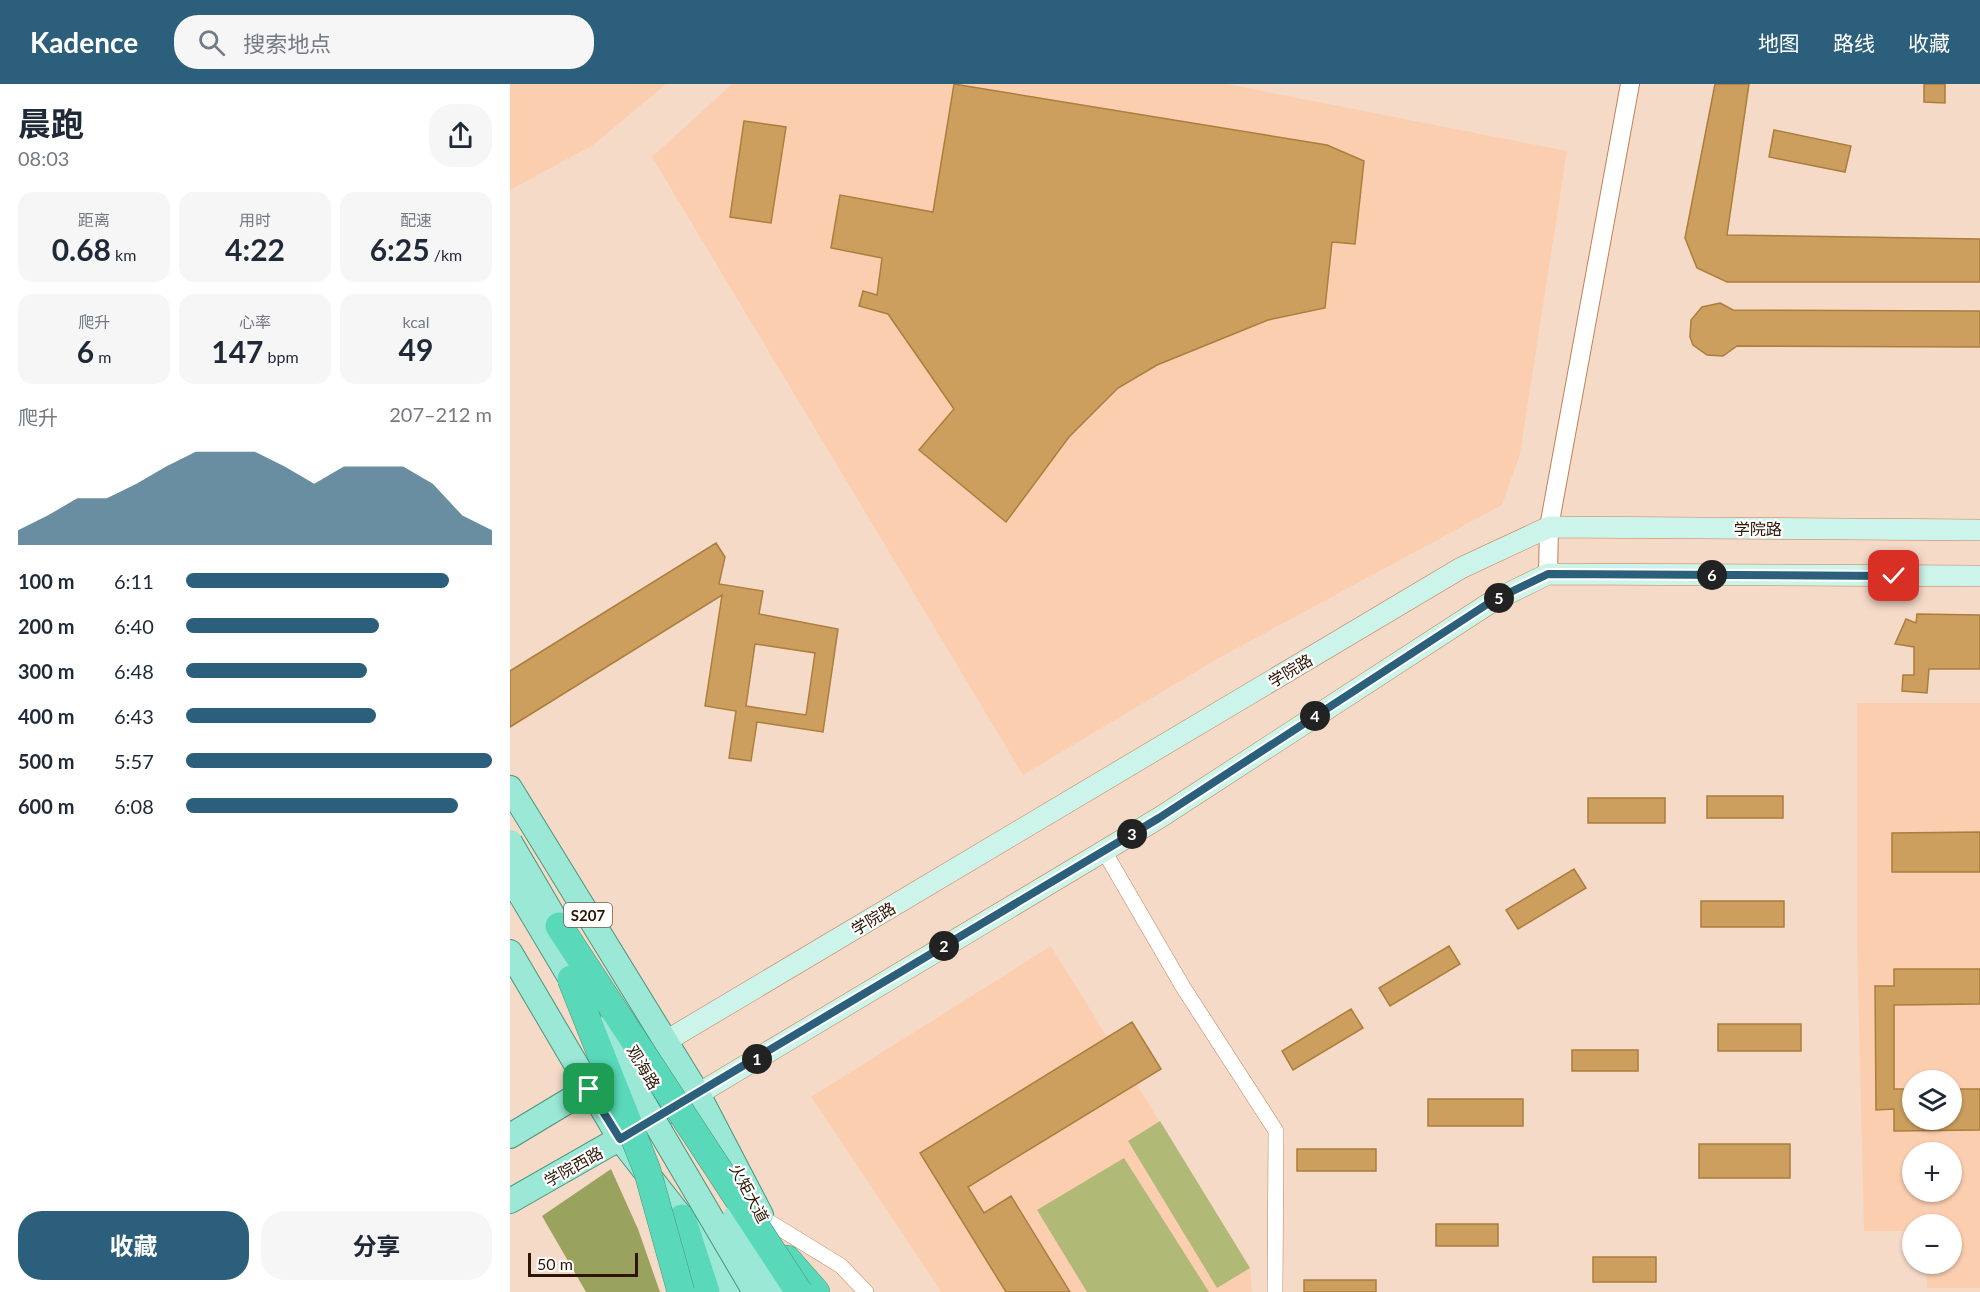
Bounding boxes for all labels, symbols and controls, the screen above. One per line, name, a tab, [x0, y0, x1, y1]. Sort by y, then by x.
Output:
search box	[174, 15, 594, 69]
text: Kadence	[30, 25, 138, 59]
icon: search	[195, 26, 228, 59]
text: 搜索地点	[243, 30, 331, 57]
text: 地图	[1758, 30, 1800, 55]
text: 路线	[1833, 30, 1875, 55]
text: 收藏	[1908, 30, 1950, 55]
text: 晨跑	[18, 103, 84, 143]
button: share	[429, 104, 492, 167]
text: 08:03	[18, 146, 69, 170]
text: 距离	[78, 210, 110, 229]
text: 用时	[239, 210, 271, 229]
text: 配速	[400, 210, 432, 229]
text: 0.68	[52, 231, 111, 267]
text: 4:22	[225, 231, 285, 267]
text: 6:25	[370, 231, 430, 267]
text: km	[111, 245, 136, 264]
text: /km	[430, 245, 462, 264]
text: 爬升	[78, 312, 110, 331]
text: 心率	[239, 312, 271, 331]
text: kcal	[402, 312, 430, 331]
text: 49	[399, 331, 433, 367]
text: 6	[77, 333, 94, 369]
text: 147	[211, 333, 264, 369]
text: m	[94, 347, 111, 366]
text: bpm	[264, 347, 299, 366]
text: 207–212 m	[389, 402, 492, 426]
text: 爬升	[18, 405, 58, 429]
street label: 学院路	[1734, 519, 1782, 538]
pin	[1868, 550, 1919, 601]
icon: check	[1877, 559, 1910, 592]
pin: 6	[1697, 560, 1727, 590]
text: 6	[1707, 565, 1717, 584]
text: 100 m	[18, 569, 74, 593]
text: 6:11	[114, 569, 154, 593]
pin: 5	[1484, 583, 1514, 613]
text: 5	[1494, 588, 1504, 607]
text: 200 m	[18, 614, 74, 638]
text: 6:40	[114, 614, 154, 638]
street label: 学院路	[1265, 649, 1315, 691]
text: 300 m	[18, 659, 74, 683]
text: 6:48	[114, 659, 154, 683]
pin: 4	[1300, 701, 1330, 731]
text: 400 m	[18, 704, 74, 728]
text: 6:43	[114, 704, 154, 728]
text: 4	[1310, 706, 1320, 725]
text: 500 m	[18, 749, 74, 773]
text: 5:57	[114, 749, 154, 773]
text: 600 m	[18, 794, 74, 818]
text: 6:08	[114, 794, 154, 818]
pin: 3	[1117, 819, 1147, 849]
text: 3	[1127, 824, 1137, 843]
street label: 学院路	[848, 897, 898, 939]
road number: S207	[564, 903, 612, 927]
pin: 2	[929, 931, 959, 961]
text: 2	[939, 936, 949, 955]
street label: 观海路	[623, 1042, 665, 1092]
pin: 1	[742, 1044, 772, 1074]
text: 1	[752, 1049, 762, 1068]
pin	[563, 1063, 614, 1114]
map controls	[1902, 1070, 1962, 1274]
button: layers	[1902, 1070, 1962, 1130]
icon: arrive	[572, 1072, 605, 1105]
street label: 学院西路	[540, 1142, 606, 1190]
button: +	[1902, 1142, 1962, 1202]
street label: 火矩大道	[727, 1160, 773, 1226]
button: 收藏	[18, 1211, 249, 1280]
button: 分享	[261, 1211, 492, 1280]
button: −	[1902, 1214, 1962, 1274]
scale bar	[528, 1250, 638, 1278]
text: 50 m	[537, 1254, 573, 1273]

